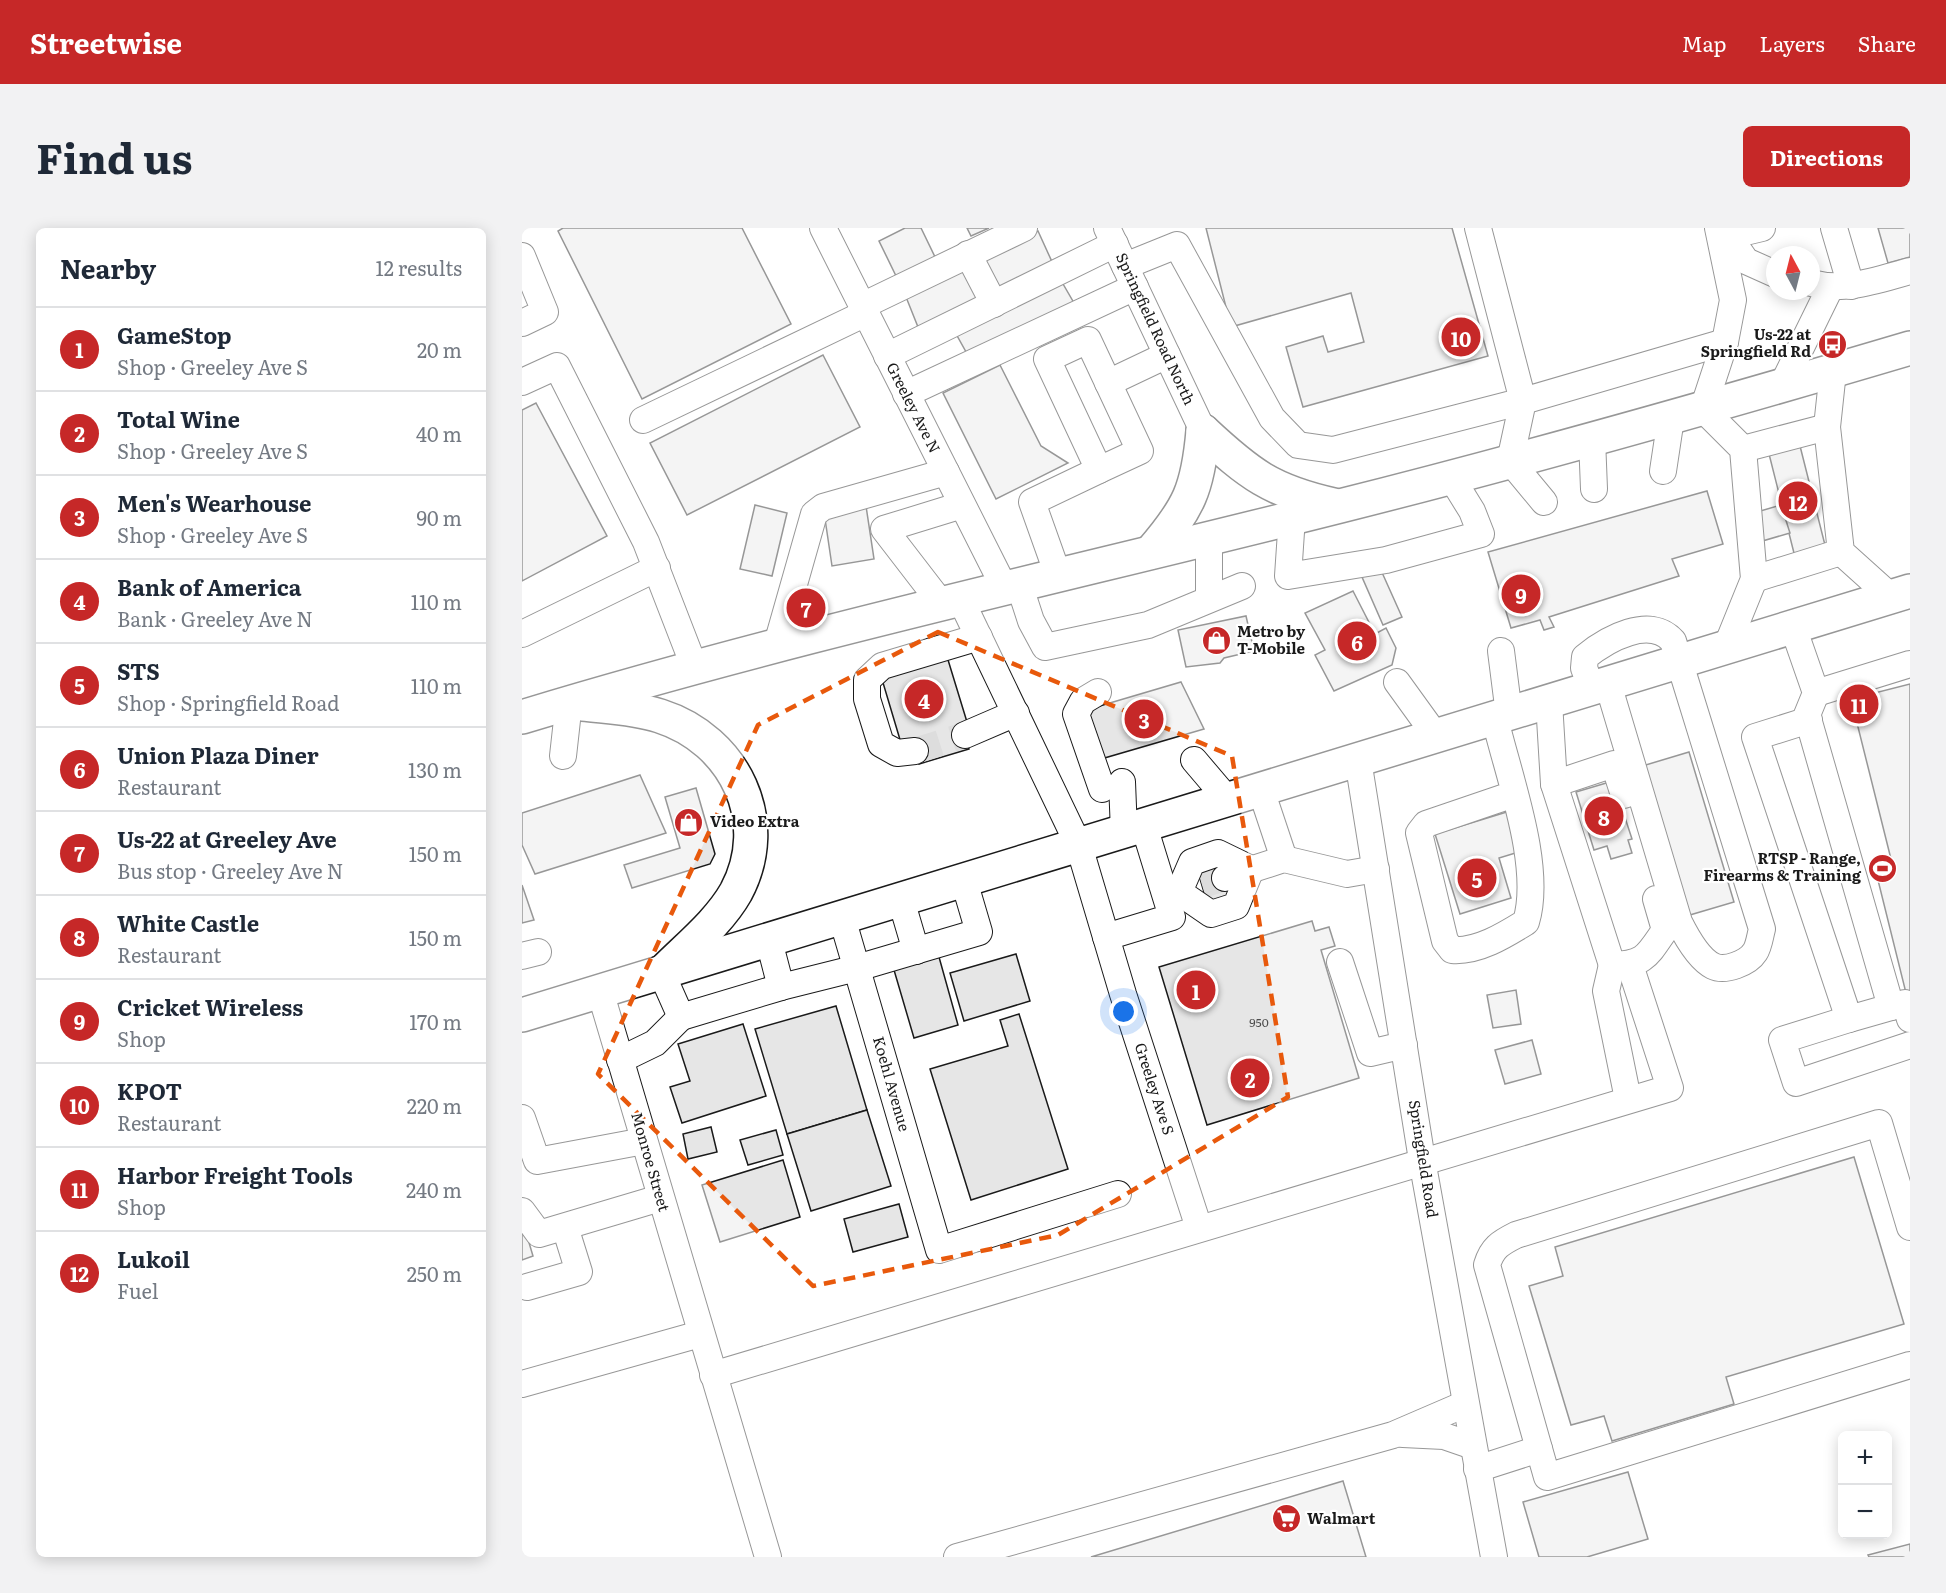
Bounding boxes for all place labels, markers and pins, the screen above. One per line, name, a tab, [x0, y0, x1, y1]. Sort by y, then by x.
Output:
pin: 10	[1442, 314, 1480, 360]
place label: Us-22 at Springfield Rd	[1701, 322, 1811, 362]
bus stop icon: Us-22 at Springfield Rd	[1816, 328, 1848, 360]
pin: 12	[1778, 478, 1818, 524]
pin: 9	[1502, 572, 1540, 616]
pin: 7	[786, 586, 826, 631]
pin: 6	[1338, 618, 1376, 664]
place label: Metro by T-Mobile	[1237, 619, 1306, 659]
shop icon: Metro by T-Mobile	[1200, 625, 1232, 657]
pin: 4	[904, 676, 944, 722]
pin: 11	[1840, 682, 1878, 726]
pin: 3	[1124, 696, 1164, 742]
pin: 8	[1584, 794, 1624, 838]
shop icon: Video Extra	[673, 806, 705, 838]
place label: Video Extra	[710, 809, 800, 832]
place label: RTSP - Range, Firearms & Training	[1703, 846, 1862, 886]
sports icon: RTSP - Range, Firearms & Training	[1866, 852, 1898, 884]
pin: 5	[1458, 856, 1496, 900]
pin: 1	[1176, 968, 1216, 1012]
pin: 2	[1230, 1056, 1270, 1100]
supermarket icon: Walmart	[1270, 1503, 1302, 1535]
place label: Walmart	[1307, 1506, 1376, 1529]

